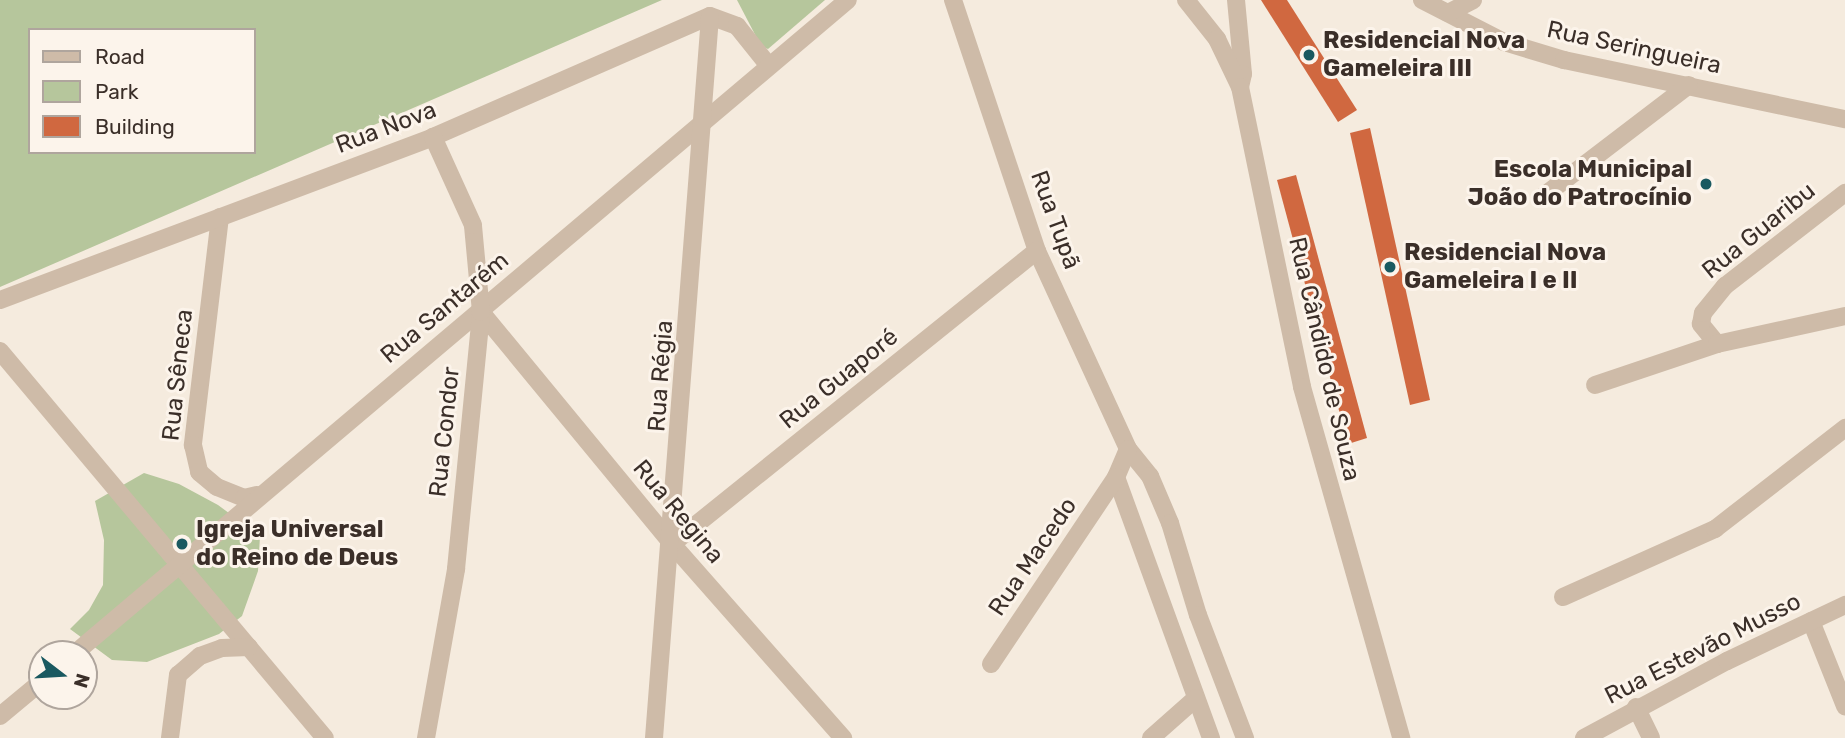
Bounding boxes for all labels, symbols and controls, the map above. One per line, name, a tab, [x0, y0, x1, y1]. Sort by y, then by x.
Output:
street label: Rua Seringueira	[1544, 15, 1724, 81]
place label: Residencial Nova Gameleira III	[1323, 27, 1525, 83]
legend	[28, 28, 256, 154]
text: Road	[95, 44, 145, 69]
marker: Residencial Nova Gameleira III	[1301, 47, 1317, 63]
text: Park	[95, 79, 139, 104]
street label: Rua Nova	[332, 96, 440, 160]
text: Building	[95, 114, 175, 139]
place label: Escola Municipal João do Patrocínio	[1468, 156, 1692, 212]
street label: Rua Tupã	[1024, 167, 1086, 273]
marker: Escola Municipal João do Patrocínio	[1698, 176, 1714, 192]
street label: Rua Guaribu	[1697, 177, 1821, 285]
street label: Rua Cândido de Souza	[1282, 234, 1366, 484]
place label: Residencial Nova Gameleira I e II	[1404, 239, 1606, 295]
street label: Rua Santarém	[375, 246, 515, 370]
marker: Residencial Nova Gameleira I e II	[1382, 259, 1398, 275]
street label: Rua Sêneca	[157, 308, 199, 442]
street label: Rua Régia	[643, 319, 679, 433]
street label: Rua Guaporé	[774, 323, 904, 435]
street label: Rua Condor	[424, 365, 466, 499]
street label: Rua Regina	[626, 454, 730, 570]
street label: Rua Macedo	[983, 492, 1083, 622]
place label: Igreja Universal do Reino de Deus	[196, 516, 398, 572]
marker: Igreja Universal do Reino de Deus	[174, 536, 190, 552]
street label: Rua Estevão Musso	[1600, 587, 1806, 711]
north arrow	[28, 640, 98, 710]
text: N	[69, 671, 95, 691]

